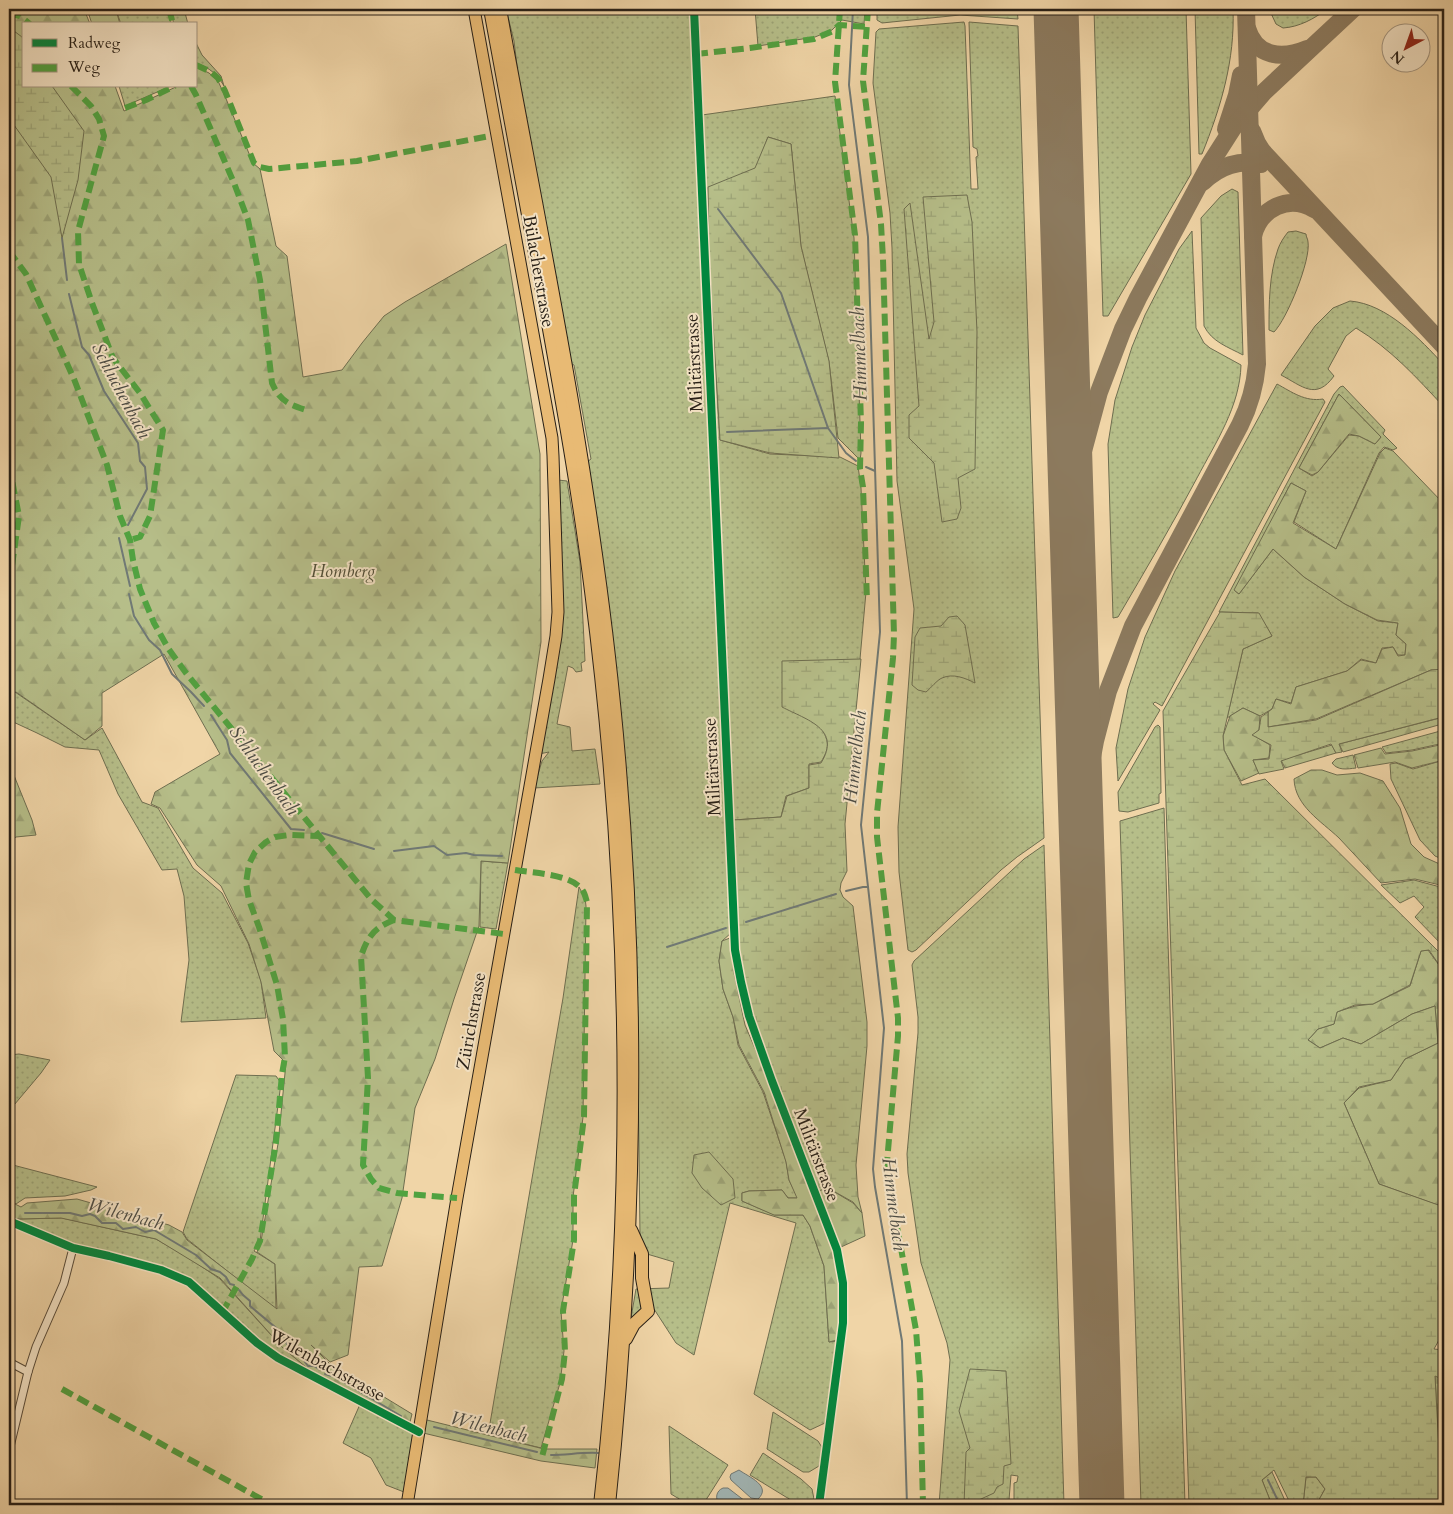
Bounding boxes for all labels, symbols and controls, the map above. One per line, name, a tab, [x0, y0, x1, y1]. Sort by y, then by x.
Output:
legend	[22, 22, 198, 88]
north arrow	[1380, 22, 1430, 72]
text: Radweg	[68, 33, 121, 53]
text: N	[1387, 46, 1409, 69]
text: Weg	[67, 57, 100, 77]
street label: Bülacherstrasse	[516, 213, 561, 329]
water label: Himmelbach	[844, 307, 874, 401]
street label: Militärstrasse	[679, 313, 710, 413]
water label: Schluchenbach	[85, 338, 157, 443]
park label: Homberg	[311, 559, 375, 584]
water label: Himmelbach	[837, 709, 873, 805]
street label: Militärstrasse	[697, 717, 728, 817]
water label: Schluchenbach	[223, 720, 306, 821]
street label: Zürichstrasse	[451, 970, 492, 1072]
street label: Militärstrasse	[787, 1105, 846, 1205]
water label: Himmelbach	[875, 1156, 913, 1252]
water label: Wilenbach	[85, 1191, 167, 1237]
street label: Wilenbachstrasse	[263, 1323, 390, 1408]
water label: Wilenbach	[448, 1405, 530, 1449]

